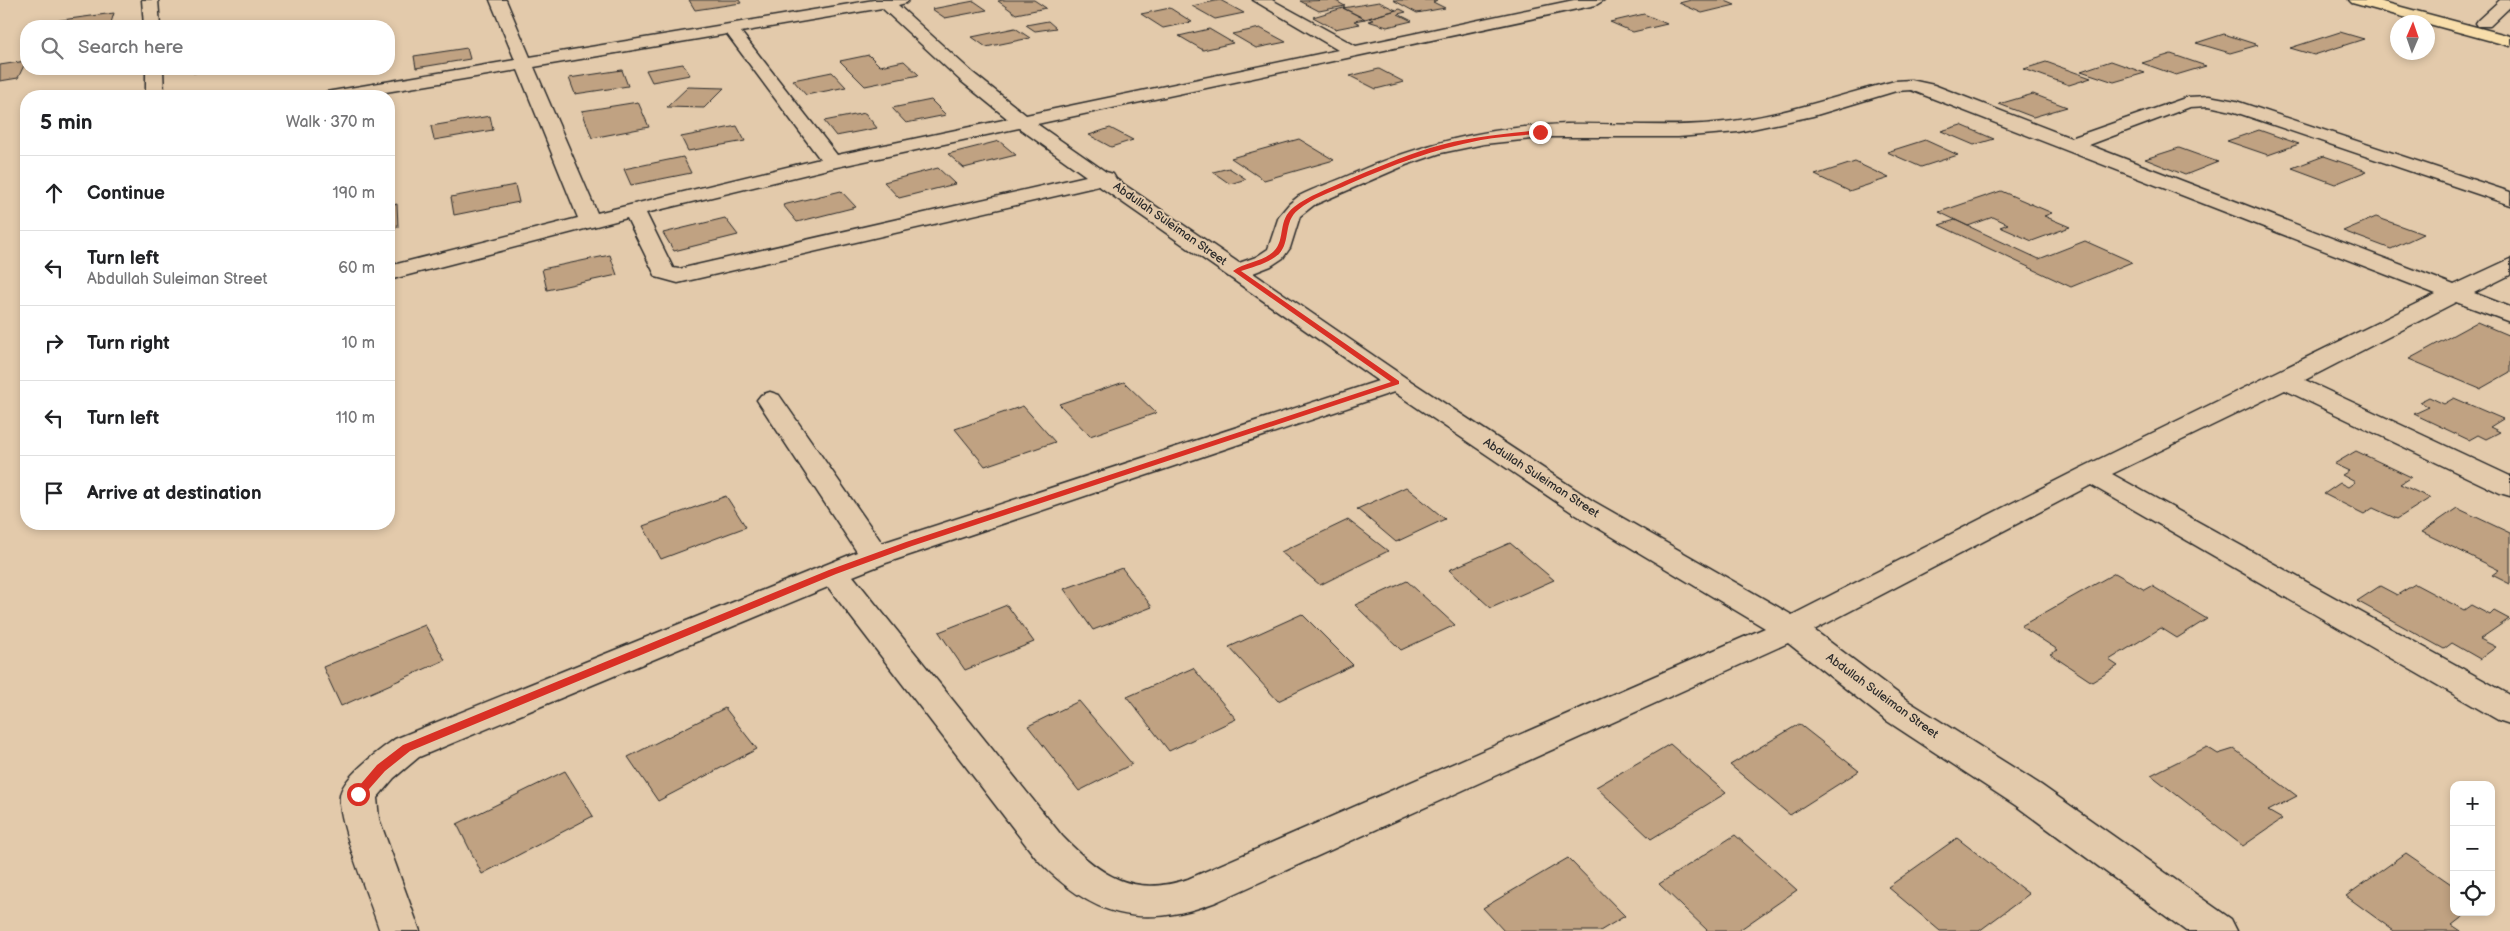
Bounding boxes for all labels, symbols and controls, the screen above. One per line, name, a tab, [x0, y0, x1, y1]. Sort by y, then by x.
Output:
north arrow	[2390, 15, 2435, 60]
search box	[20, 20, 395, 75]
icon: search	[38, 34, 66, 62]
text: Search here	[78, 36, 183, 59]
text: 5 min	[40, 110, 93, 135]
text: Walk · 370 m	[286, 113, 375, 132]
route end	[1529, 121, 1552, 144]
icon: ahead	[40, 179, 68, 207]
street label: Abdullah Suleiman Street	[1110, 179, 1230, 269]
text: Continue	[87, 182, 165, 205]
text: 190 m	[333, 184, 375, 203]
text: Turn left	[87, 247, 159, 270]
icon: left	[40, 254, 68, 282]
text: 60 m	[338, 259, 375, 278]
text: Abdullah Suleiman Street	[87, 270, 267, 289]
icon: right	[40, 329, 68, 357]
text: Turn right	[87, 332, 170, 355]
text: 10 m	[342, 334, 375, 353]
icon: left	[40, 404, 68, 432]
text: Turn left	[87, 407, 159, 430]
text: 110 m	[336, 409, 375, 428]
street label: Abdullah Suleiman Street	[1480, 435, 1602, 521]
icon: arrive	[40, 479, 68, 507]
text: Arrive at destination	[87, 482, 262, 505]
street label: Abdullah Suleiman Street	[1823, 650, 1941, 742]
map controls	[2450, 781, 2495, 916]
button: +	[2450, 781, 2495, 826]
route start	[347, 783, 370, 806]
button: −	[2450, 826, 2495, 871]
button: locate	[2450, 871, 2495, 916]

